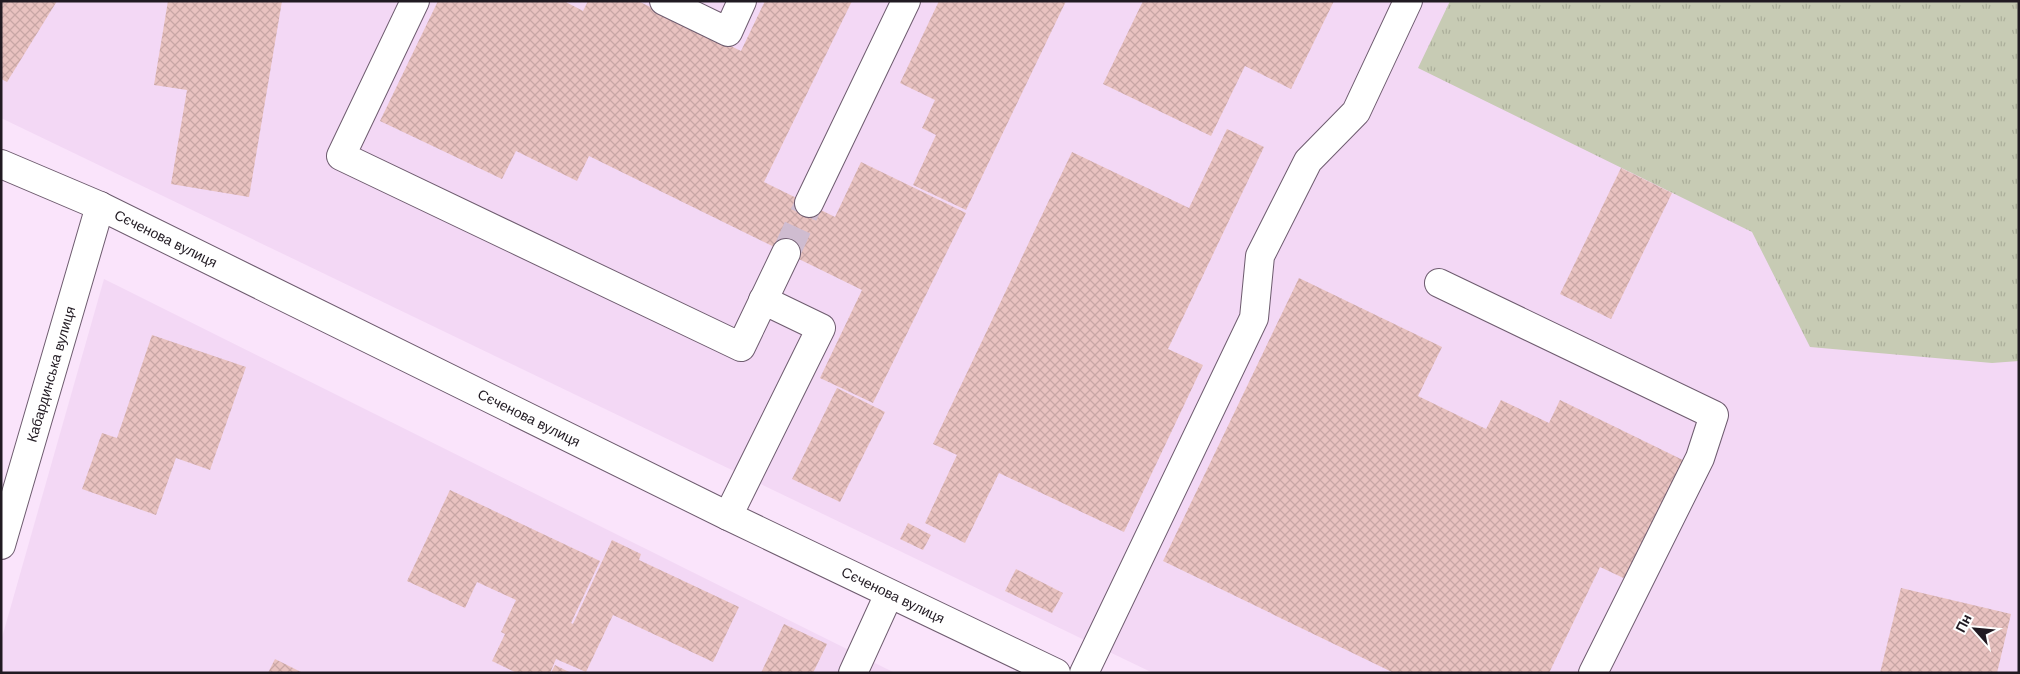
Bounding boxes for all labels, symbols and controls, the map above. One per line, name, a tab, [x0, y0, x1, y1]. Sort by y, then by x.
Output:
street label: Сєченова вулиця	[112, 206, 220, 271]
street label: Кабардинська вулиця	[24, 304, 78, 444]
street label: Сєченова вулиця	[475, 386, 583, 450]
street label: Сєченова вулиця	[839, 564, 947, 627]
north arrow	[1950, 604, 2000, 654]
text: Пн	[1952, 611, 1975, 635]

